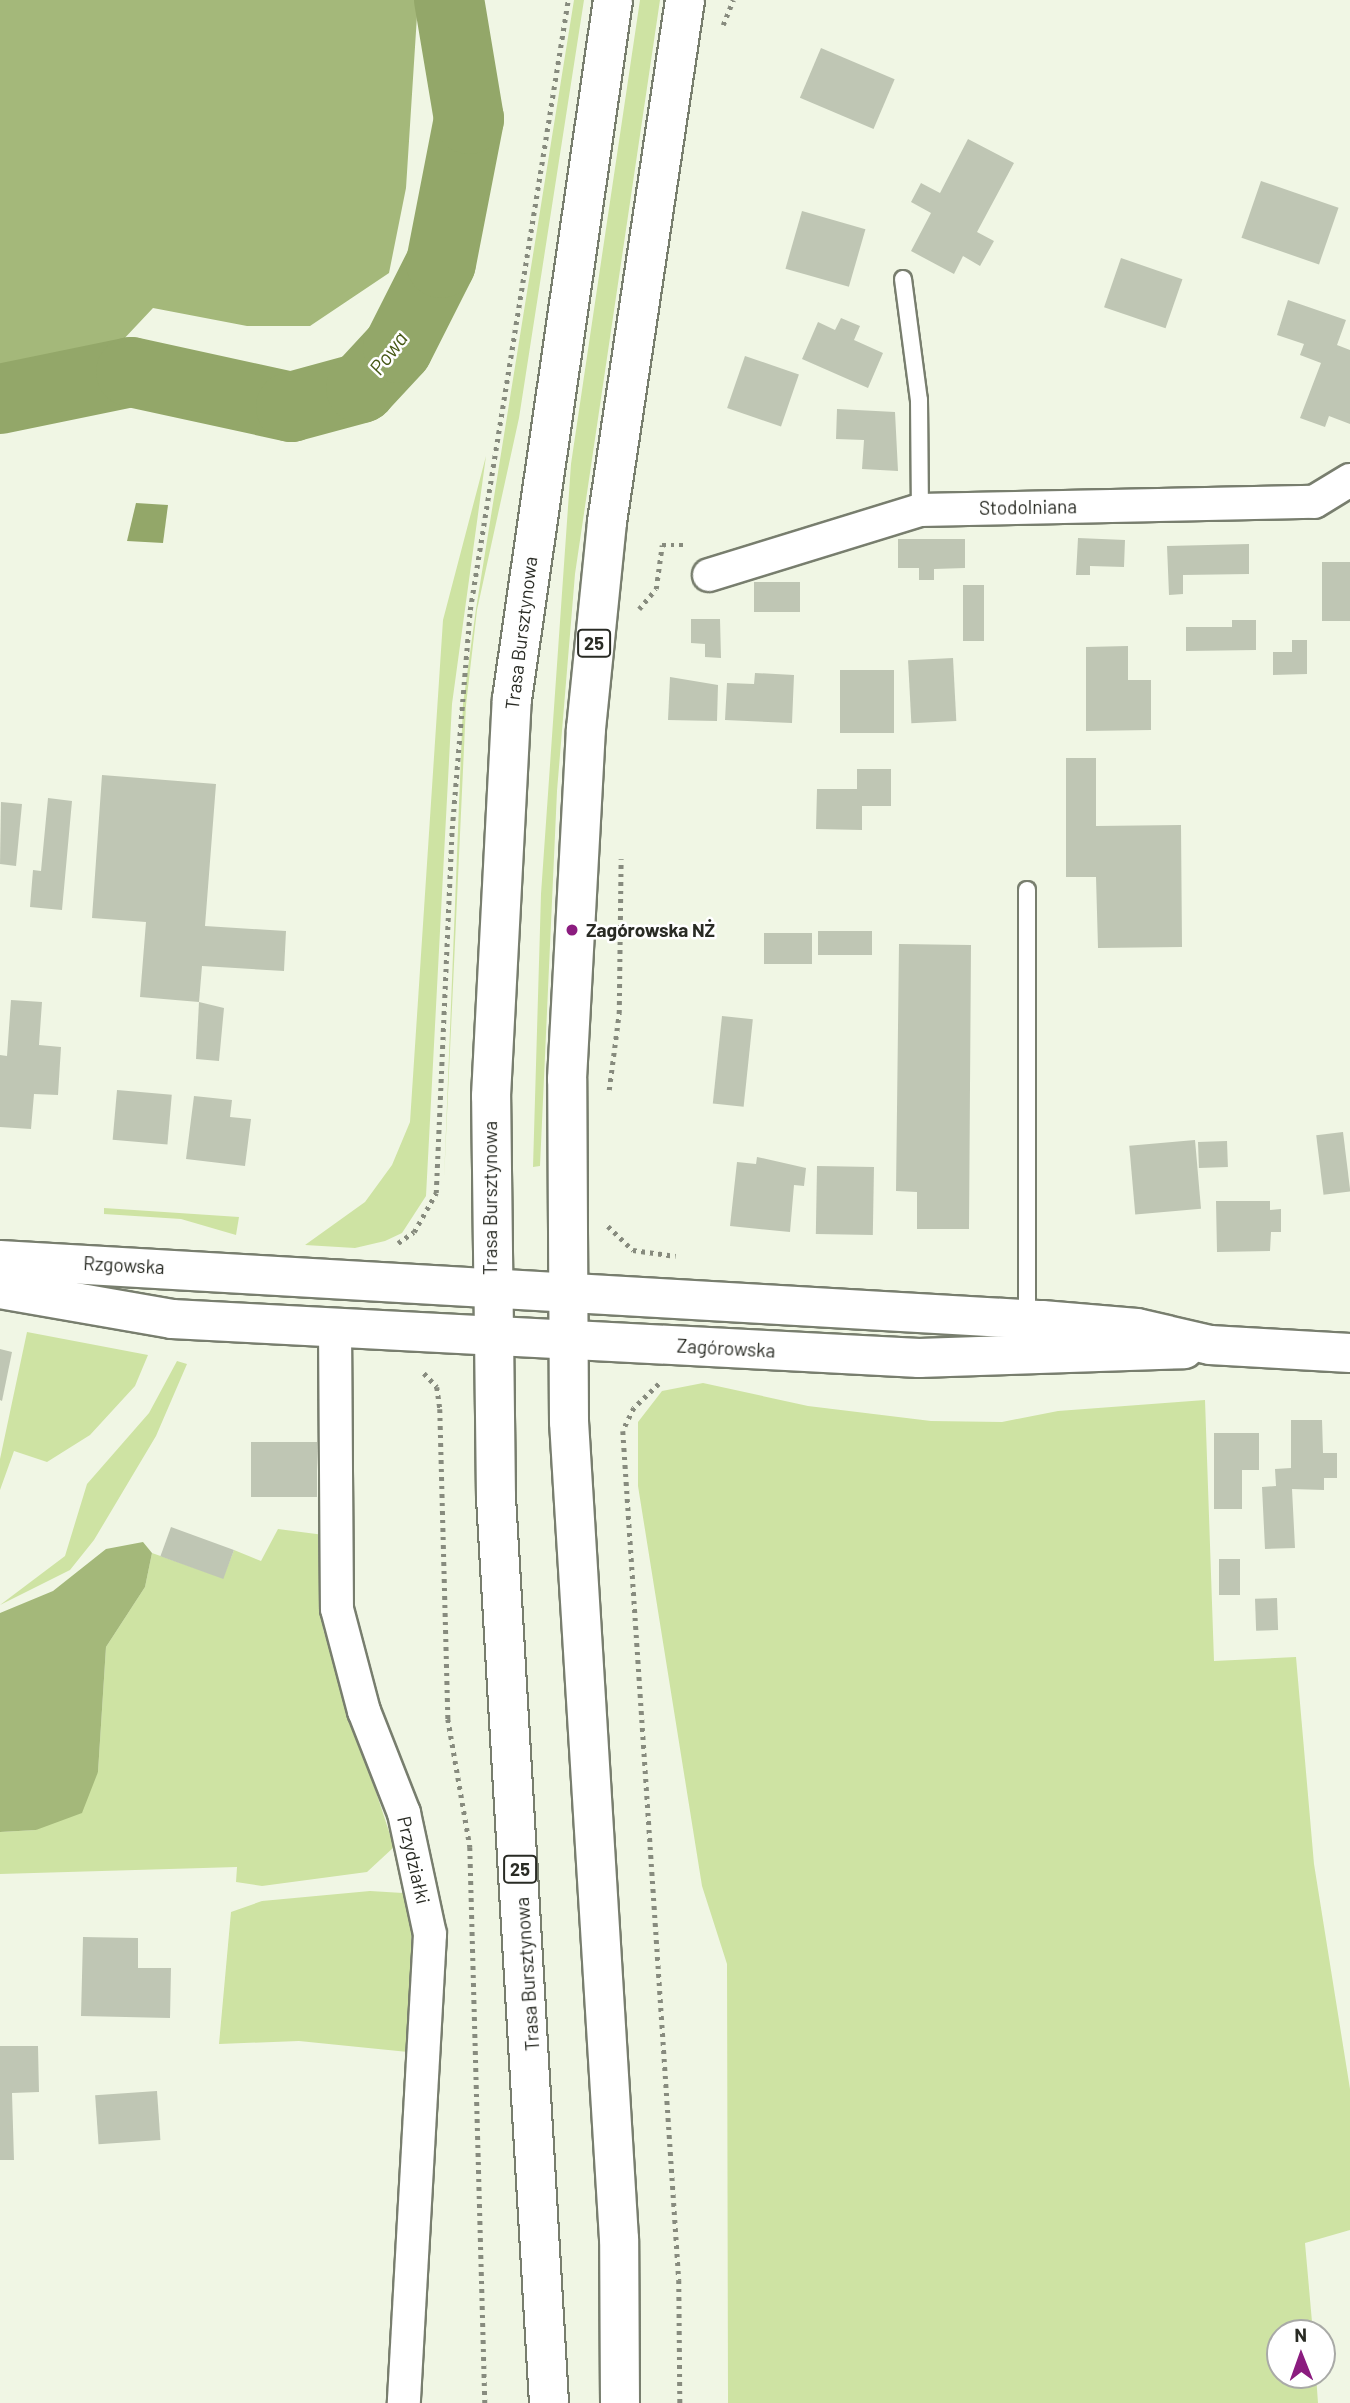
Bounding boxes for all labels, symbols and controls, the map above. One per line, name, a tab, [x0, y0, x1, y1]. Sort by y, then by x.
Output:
water label: Powa	[364, 326, 412, 380]
street label: Stodolniana	[979, 495, 1077, 519]
street label: Trasa Bursztynowa	[500, 555, 542, 711]
road number: 25	[576, 628, 612, 658]
place label: Zagórowska NŻ	[586, 919, 715, 941]
marker: Zagórowska NŻ	[564, 922, 580, 938]
street label: Trasa Bursztynowa	[479, 1121, 501, 1275]
street label: Rzgowska	[83, 1251, 165, 1279]
street label: Zagórowska	[676, 1334, 776, 1362]
street label: Przydziałki	[393, 1814, 435, 1906]
road number: 25	[503, 1854, 538, 1884]
street label: Trasa Bursztynowa	[510, 1896, 544, 2052]
north arrow	[1266, 2319, 1336, 2389]
text: N	[1294, 2323, 1307, 2346]

